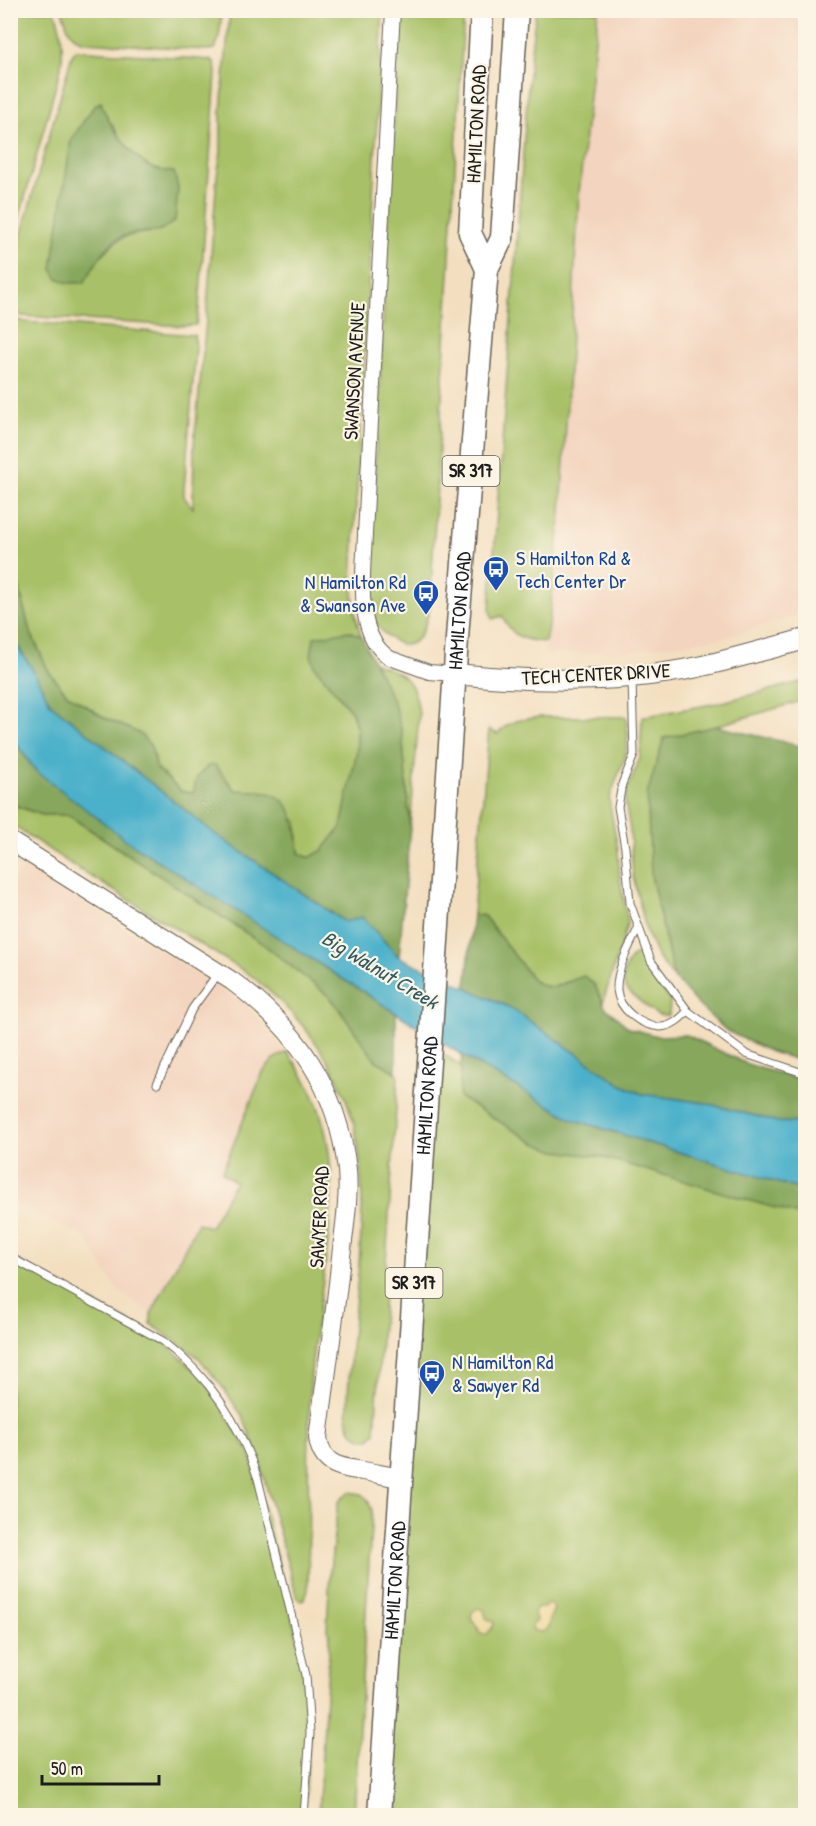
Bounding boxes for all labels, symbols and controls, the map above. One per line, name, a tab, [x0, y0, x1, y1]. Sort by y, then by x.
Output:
street label: HAMILTON ROAD	[459, 64, 492, 184]
street label: SWANSON AVENUE	[336, 301, 371, 440]
road number: SR 317	[442, 456, 500, 486]
place label: S Hamilton Rd & Tech Center Dr	[516, 544, 631, 594]
street label: HAMILTON ROAD	[441, 550, 477, 671]
bus stop icon: S Hamilton Rd & Tech Center Dr	[481, 554, 511, 592]
place label: N Hamilton Rd & Swanson Ave	[300, 568, 406, 618]
bus stop icon: N Hamilton Rd & Swanson Ave	[411, 578, 441, 616]
street label: TECH CENTER DRIVE	[521, 656, 671, 691]
water label: Big Walnut Creek	[317, 923, 446, 1017]
street label: HAMILTON ROAD	[409, 1035, 444, 1156]
street label: SAWYER ROAD	[302, 1165, 335, 1269]
road number: SR 317	[386, 1268, 442, 1298]
place label: N Hamilton Rd & Sawyer Rd	[452, 1348, 553, 1398]
bus stop icon: N Hamilton Rd & Sawyer Rd	[417, 1358, 447, 1396]
street label: HAMILTON ROAD	[377, 1520, 412, 1640]
scale bar	[42, 1748, 159, 1786]
text: 50 m	[51, 1756, 83, 1781]

